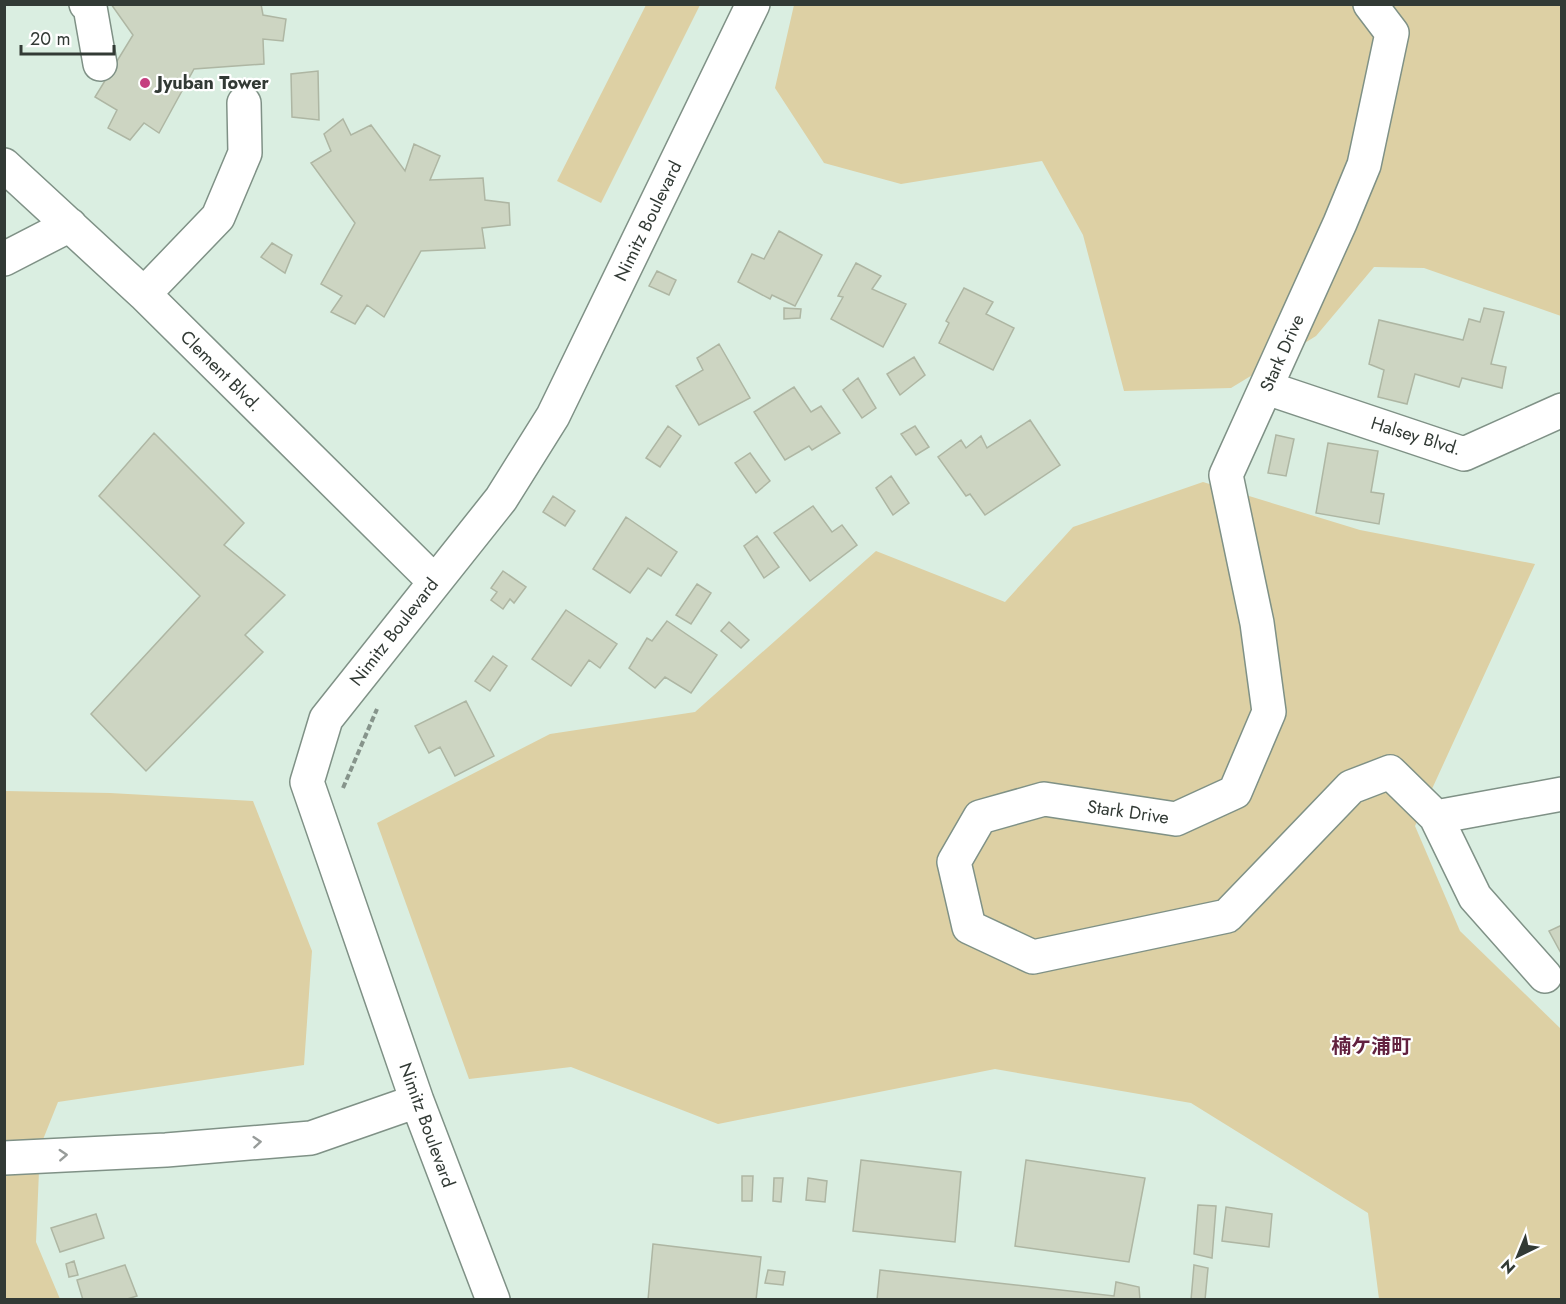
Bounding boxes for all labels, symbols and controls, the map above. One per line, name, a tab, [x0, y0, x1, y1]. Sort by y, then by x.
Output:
scale bar	[21, 18, 114, 56]
text: 20 m	[30, 26, 70, 52]
place label: Jyuban Tower	[154, 70, 270, 96]
marker: Jyuban Tower	[138, 76, 152, 90]
street label: Nimitz Boulevard	[608, 157, 688, 285]
street label: Stark Drive	[1253, 310, 1311, 396]
street label: Clement Blvd.	[174, 324, 268, 418]
street label: Halsey Blvd.	[1368, 410, 1464, 462]
street label: Nimitz Boulevard	[343, 572, 445, 692]
street label: Stark Drive	[1085, 793, 1171, 831]
district label: 楠ケ浦町	[1331, 1032, 1411, 1061]
street label: Nimitz Boulevard	[392, 1059, 462, 1191]
one-way arrow	[253, 1136, 262, 1149]
one-way arrow	[58, 1149, 67, 1162]
north arrow	[1488, 1226, 1548, 1286]
text: N	[1496, 1254, 1521, 1279]

